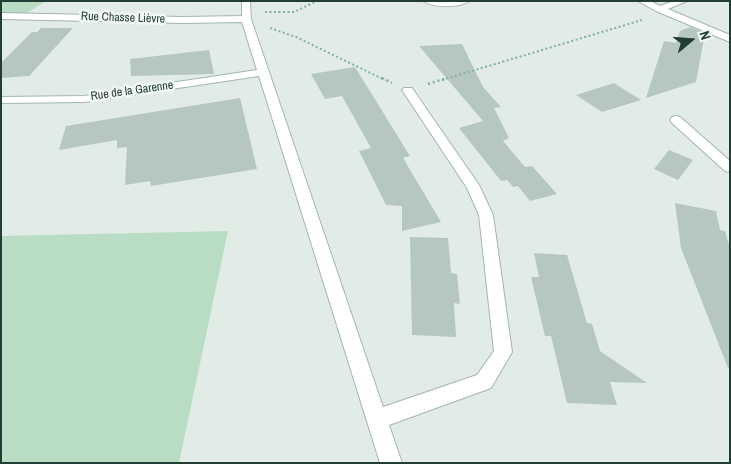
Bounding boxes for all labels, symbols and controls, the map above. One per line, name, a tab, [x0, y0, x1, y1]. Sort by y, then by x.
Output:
street label: Rue Chasse Lièvre	[81, 9, 165, 27]
north arrow	[666, 15, 716, 65]
text: N	[695, 29, 715, 42]
street label: Rue de la Garenne	[90, 78, 174, 104]

